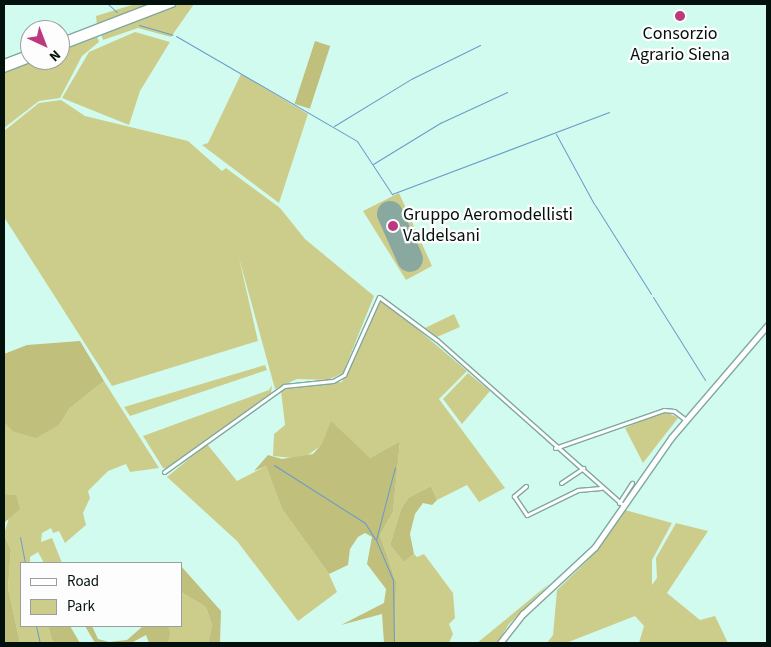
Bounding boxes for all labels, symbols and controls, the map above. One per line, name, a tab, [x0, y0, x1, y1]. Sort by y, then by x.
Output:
marker: Consorzio Agrario Siena	[674, 10, 686, 22]
north arrow	[20, 20, 70, 70]
place label: Consorzio Agrario Siena	[630, 24, 730, 66]
text: N	[44, 45, 65, 66]
place label: Gruppo Aeromodellisti Valdelsani	[403, 205, 573, 248]
marker: Gruppo Aeromodellisti Valdelsani	[387, 220, 399, 232]
legend	[20, 562, 182, 627]
text: Road	[67, 571, 99, 592]
text: Park	[67, 596, 95, 617]

